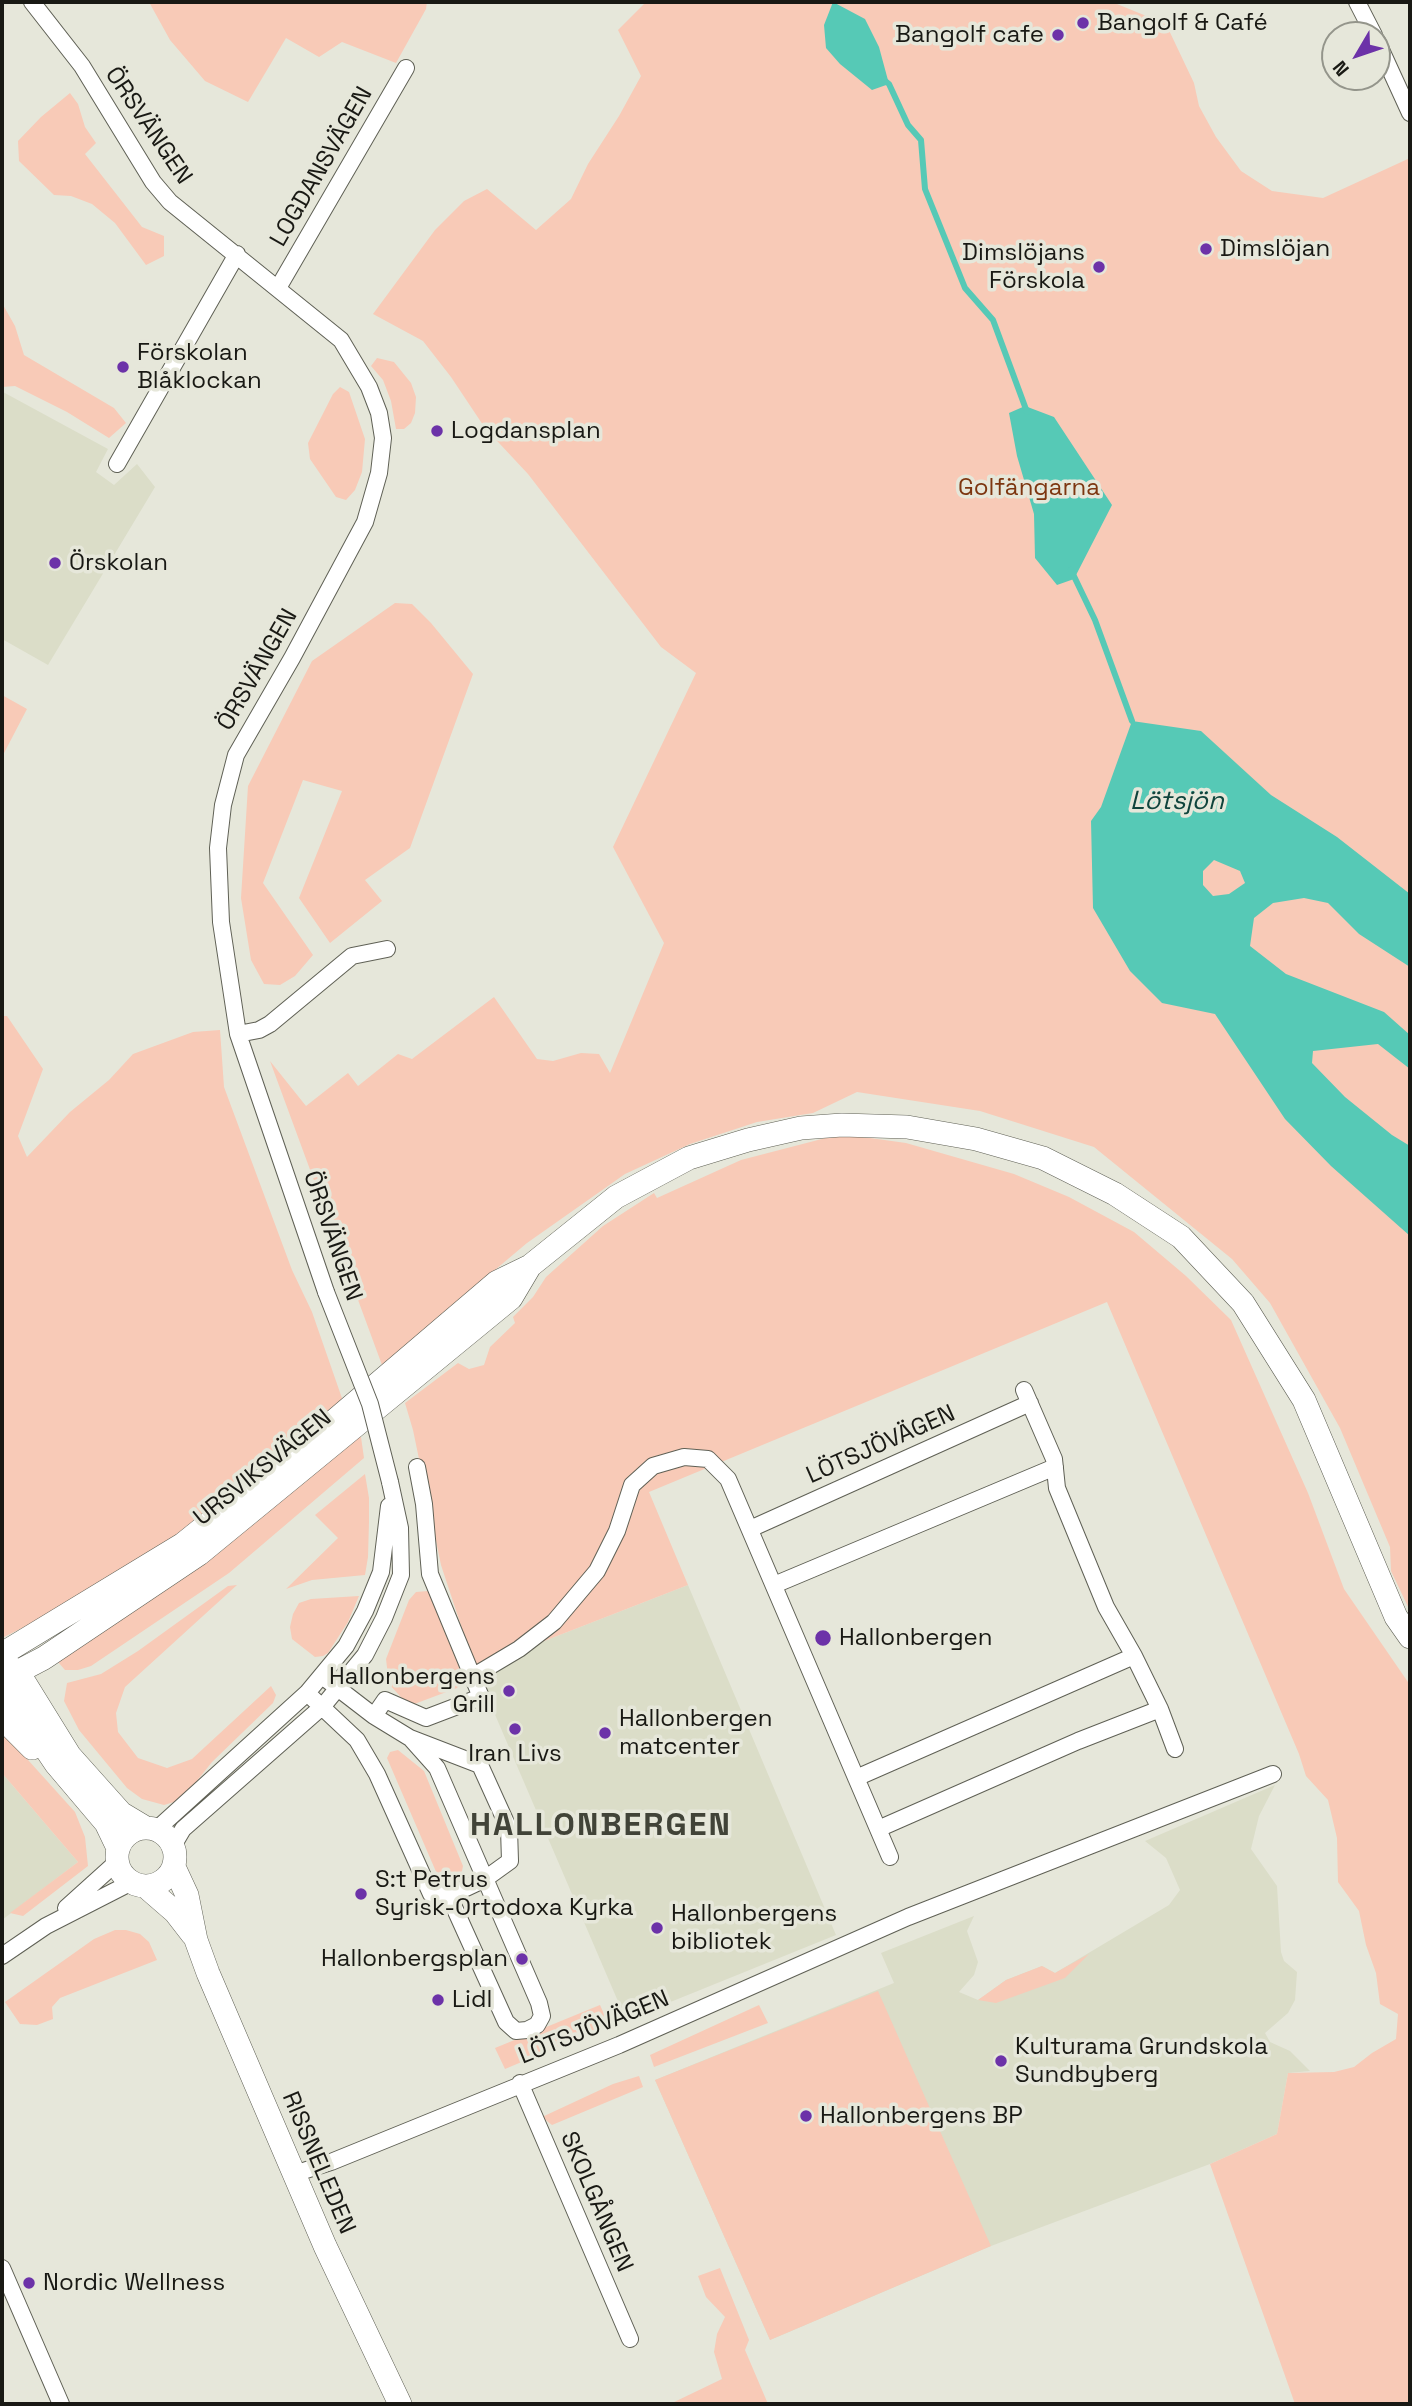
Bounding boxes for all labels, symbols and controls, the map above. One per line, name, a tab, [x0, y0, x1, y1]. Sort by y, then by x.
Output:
place label: Bangolf & Café	[1097, 9, 1268, 37]
marker: Bangolf & Café	[1075, 15, 1091, 31]
place label: Bangolf cafe	[895, 21, 1044, 49]
north arrow	[1321, 21, 1391, 91]
marker: Bangolf cafe	[1050, 27, 1066, 43]
text: N	[1327, 55, 1355, 81]
street label: ÖRSVÄNGEN	[98, 62, 198, 190]
street label: LOGDANSVÄGEN	[265, 82, 379, 252]
place label: Dimslöjan	[1220, 235, 1330, 263]
place label: Dimslöjans Förskola	[962, 239, 1085, 295]
marker: Dimslöjan	[1198, 241, 1214, 257]
marker: Dimslöjans Förskola	[1091, 259, 1107, 275]
place label: Förskolan Blåklockan	[137, 339, 262, 395]
marker: Förskolan Blåklockan	[115, 359, 131, 375]
place label: Logdansplan	[451, 417, 601, 445]
marker: Logdansplan	[429, 423, 445, 439]
park label: Golfängarna	[958, 474, 1100, 502]
place label: Örskolan	[69, 549, 168, 577]
marker: Örskolan	[47, 555, 63, 571]
street label: ÖRSVÄNGEN	[212, 604, 304, 736]
water label: Lötsjön	[1130, 786, 1224, 818]
street label: ÖRSVÄNGEN	[296, 1167, 368, 1305]
street label: LÖTSJÖVÄGEN	[802, 1399, 960, 1491]
street label: URSVIKSVÄGEN	[188, 1404, 338, 1532]
place label: Hallonbergen	[839, 1624, 992, 1652]
marker: Hallonbergen	[813, 1628, 833, 1648]
place label: Hallonbergens Grill	[329, 1663, 495, 1719]
marker: Hallonbergens Grill	[501, 1683, 517, 1699]
place label: Hallonbergen matcenter	[619, 1705, 772, 1761]
marker: Iran Livs	[507, 1721, 523, 1737]
marker: Hallonbergen matcenter	[597, 1725, 613, 1741]
place label: Iran Livs	[468, 1740, 562, 1768]
district label: HALLONBERGEN	[472, 1807, 730, 1845]
place label: S:t Petrus Syrisk-Ortodoxa Kyrka	[375, 1866, 634, 1922]
marker: S:t Petrus Syrisk-Ortodoxa Kyrka	[353, 1886, 369, 1902]
place label: Hallonbergens bibliotek	[671, 1900, 837, 1956]
marker: Hallonbergens bibliotek	[649, 1920, 665, 1936]
place label: Hallonbergsplan	[321, 1945, 508, 1973]
marker: Hallonbergsplan	[514, 1951, 530, 1967]
street label: LÖTSJÖVÄGEN	[515, 1985, 673, 2071]
place label: Lidl	[452, 1986, 492, 2014]
marker: Lidl	[430, 1992, 446, 2008]
place label: Kulturama Grundskola Sundbyberg	[1015, 2033, 1268, 2089]
marker: Kulturama Grundskola Sundbyberg	[993, 2053, 1009, 2069]
street label: RISSNELEDEN	[275, 2087, 361, 2239]
place label: Hallonbergens BP	[820, 2102, 1023, 2130]
marker: Hallonbergens BP	[798, 2108, 814, 2124]
street label: SKOLGÅNGEN	[554, 2128, 638, 2276]
place label: Nordic Wellness	[43, 2269, 225, 2297]
marker: Nordic Wellness	[21, 2275, 37, 2291]

